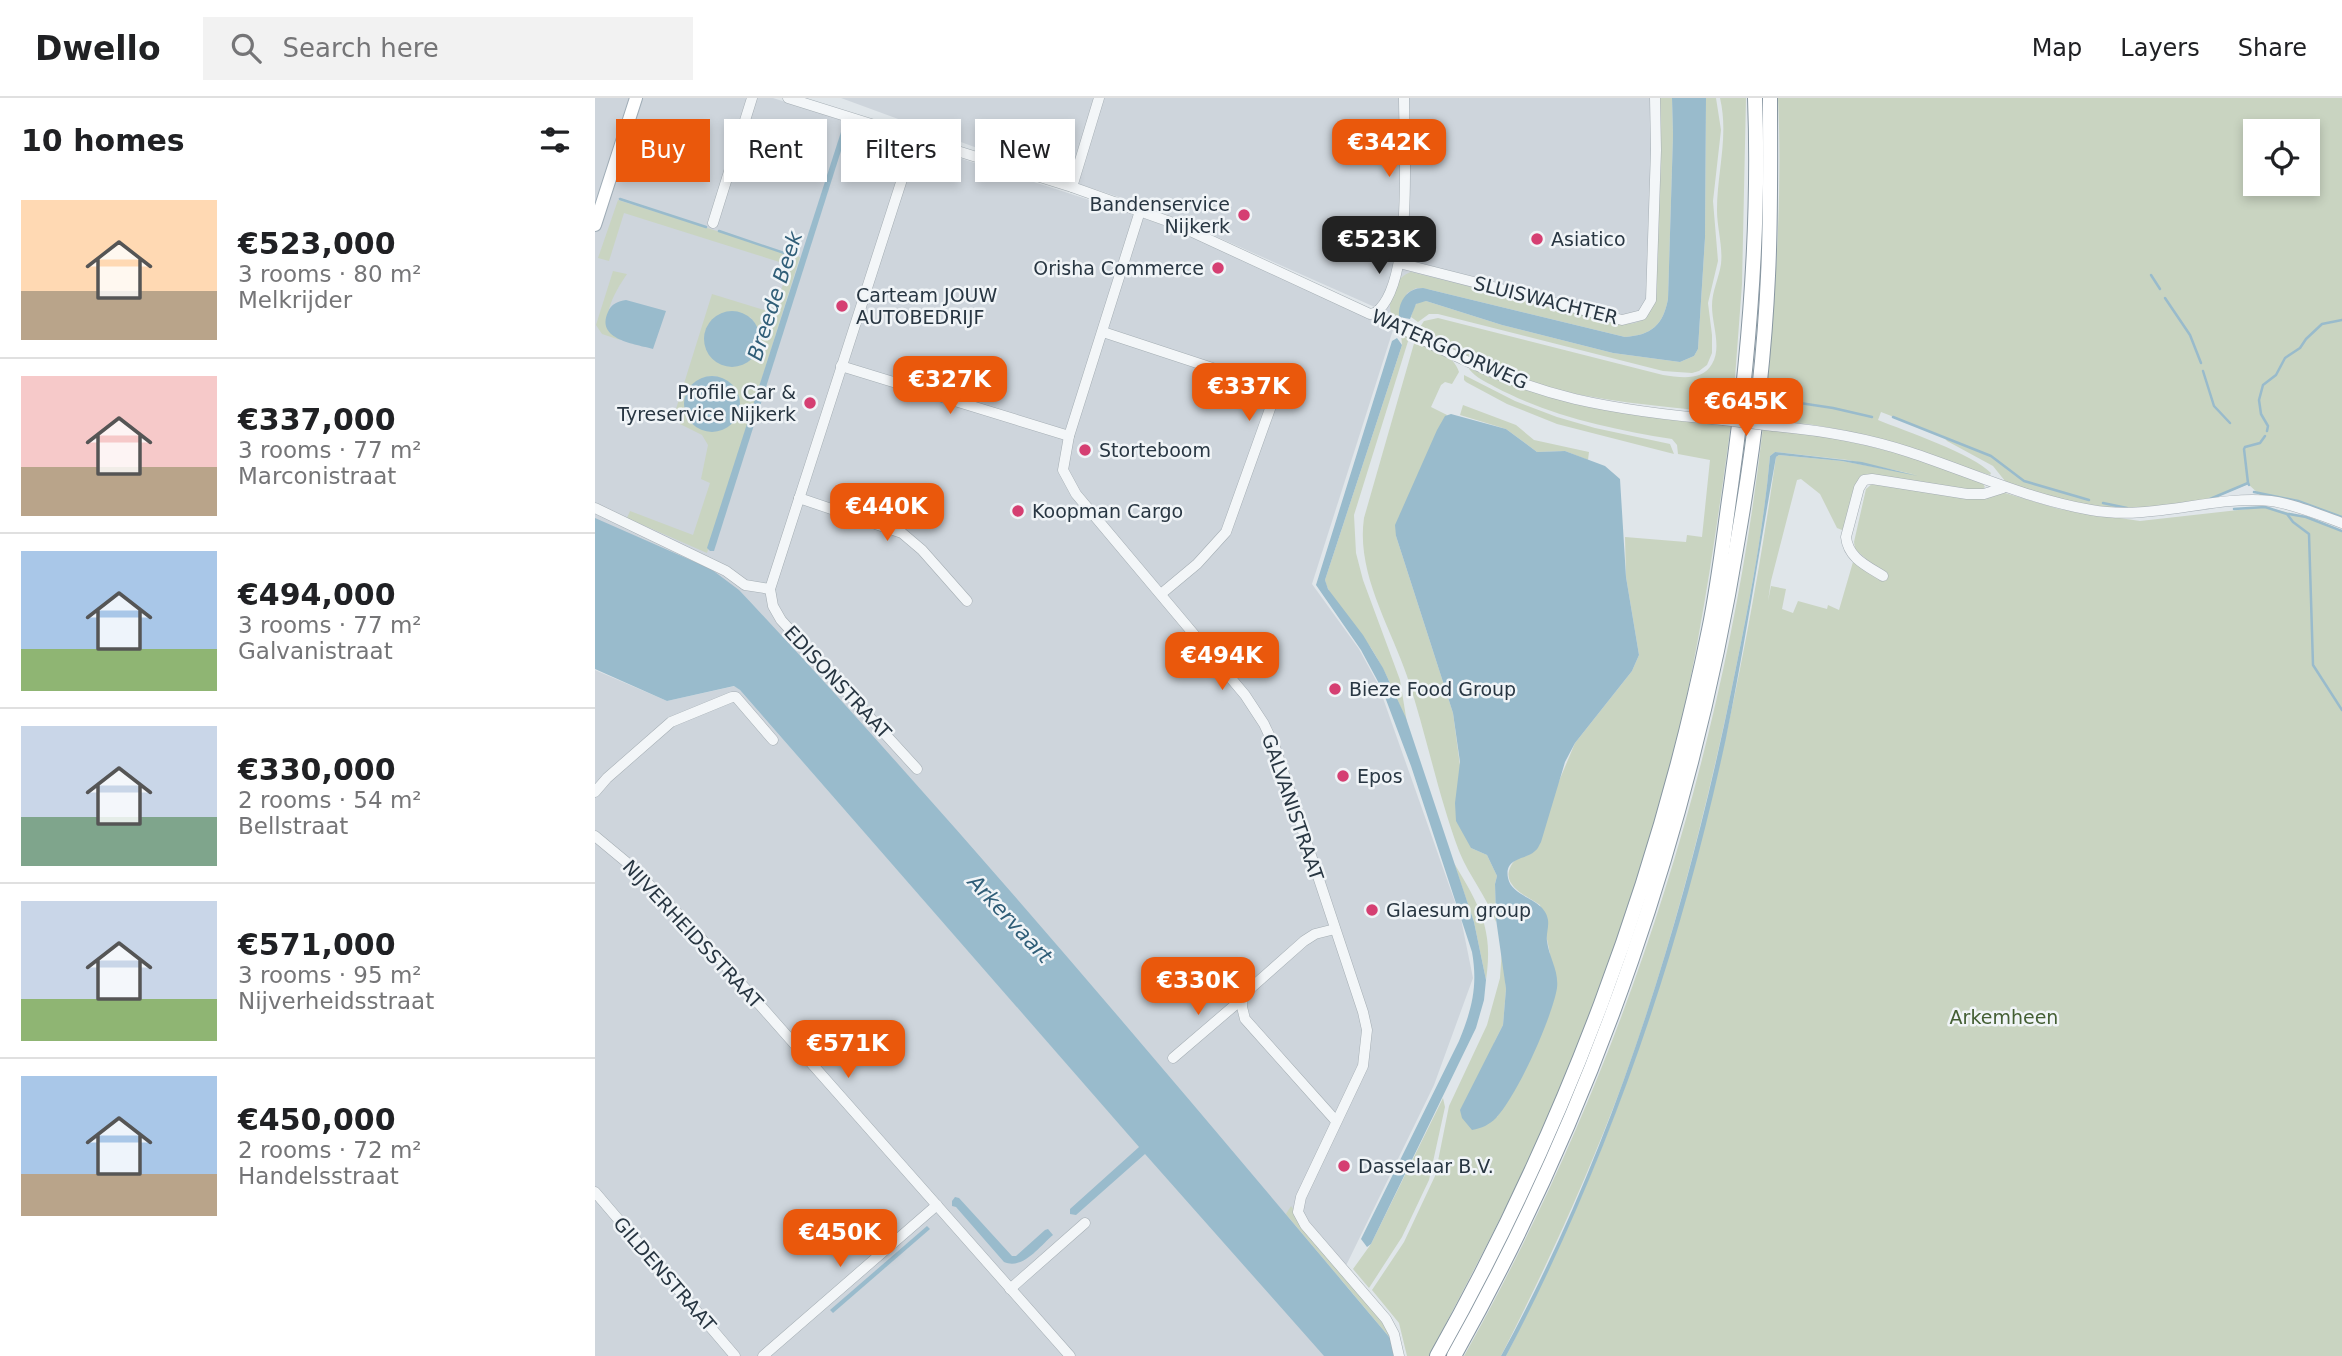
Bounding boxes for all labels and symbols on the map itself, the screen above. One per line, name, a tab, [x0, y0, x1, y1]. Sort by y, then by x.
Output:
pin: €342K	[1340, 120, 1438, 179]
place label: Bandenservice Nijkerk	[1089, 193, 1230, 237]
marker: Bandenservice Nijkerk	[1236, 207, 1252, 223]
pin: €523K	[1330, 216, 1428, 276]
water label: Breede Beek	[743, 228, 807, 364]
place label: Asiatico	[1551, 228, 1626, 250]
marker: Asiatico	[1529, 231, 1545, 247]
place label: Orisha Commerce	[1033, 257, 1204, 279]
marker: Orisha Commerce	[1210, 260, 1226, 276]
street label: SLUISWACHTER	[1472, 271, 1620, 329]
place label: Carteam JOUW AUTOBEDRIJF	[856, 284, 998, 328]
marker: Carteam JOUW AUTOBEDRIJF	[834, 298, 850, 314]
street label: WATERGOORWEG	[1368, 305, 1532, 393]
pin: €327K	[901, 356, 999, 416]
pin: €337K	[1200, 364, 1298, 423]
pin: €645K	[1697, 378, 1795, 438]
place label: Profile Car & Tyreservice Nijkerk	[616, 381, 796, 425]
marker: Profile Car & Tyreservice Nijkerk	[802, 395, 818, 411]
place label: Storteboom	[1099, 439, 1211, 461]
marker: Storteboom	[1077, 442, 1093, 458]
pin: €440K	[838, 484, 936, 543]
place label: Koopman Cargo	[1032, 500, 1183, 522]
marker: Koopman Cargo	[1010, 503, 1026, 519]
street label: EDISONSTRAAT	[780, 621, 896, 743]
pin: €494K	[1173, 632, 1271, 692]
place label: Bieze Food Group	[1349, 678, 1516, 700]
marker: Bieze Food Group	[1327, 681, 1343, 697]
street label: GALVANISTRAAT	[1258, 731, 1329, 884]
place label: Epos	[1357, 765, 1403, 787]
marker: Epos	[1335, 768, 1351, 784]
street label: NIJVERHEIDSSTRAAT	[618, 855, 768, 1013]
water label: Arkervaart	[962, 868, 1057, 969]
place label: Glaesum group	[1386, 899, 1531, 921]
marker: Glaesum group	[1364, 902, 1380, 918]
pin: €330K	[1149, 958, 1247, 1017]
park label: Arkemheen	[1950, 1006, 2058, 1028]
pin: €571K	[799, 1020, 897, 1080]
place label: Dasselaar B.V.	[1358, 1155, 1494, 1177]
marker: Dasselaar B.V.	[1336, 1158, 1352, 1174]
pin: €450K	[791, 1210, 889, 1269]
street label: GILDENSTRAAT	[609, 1212, 721, 1336]

